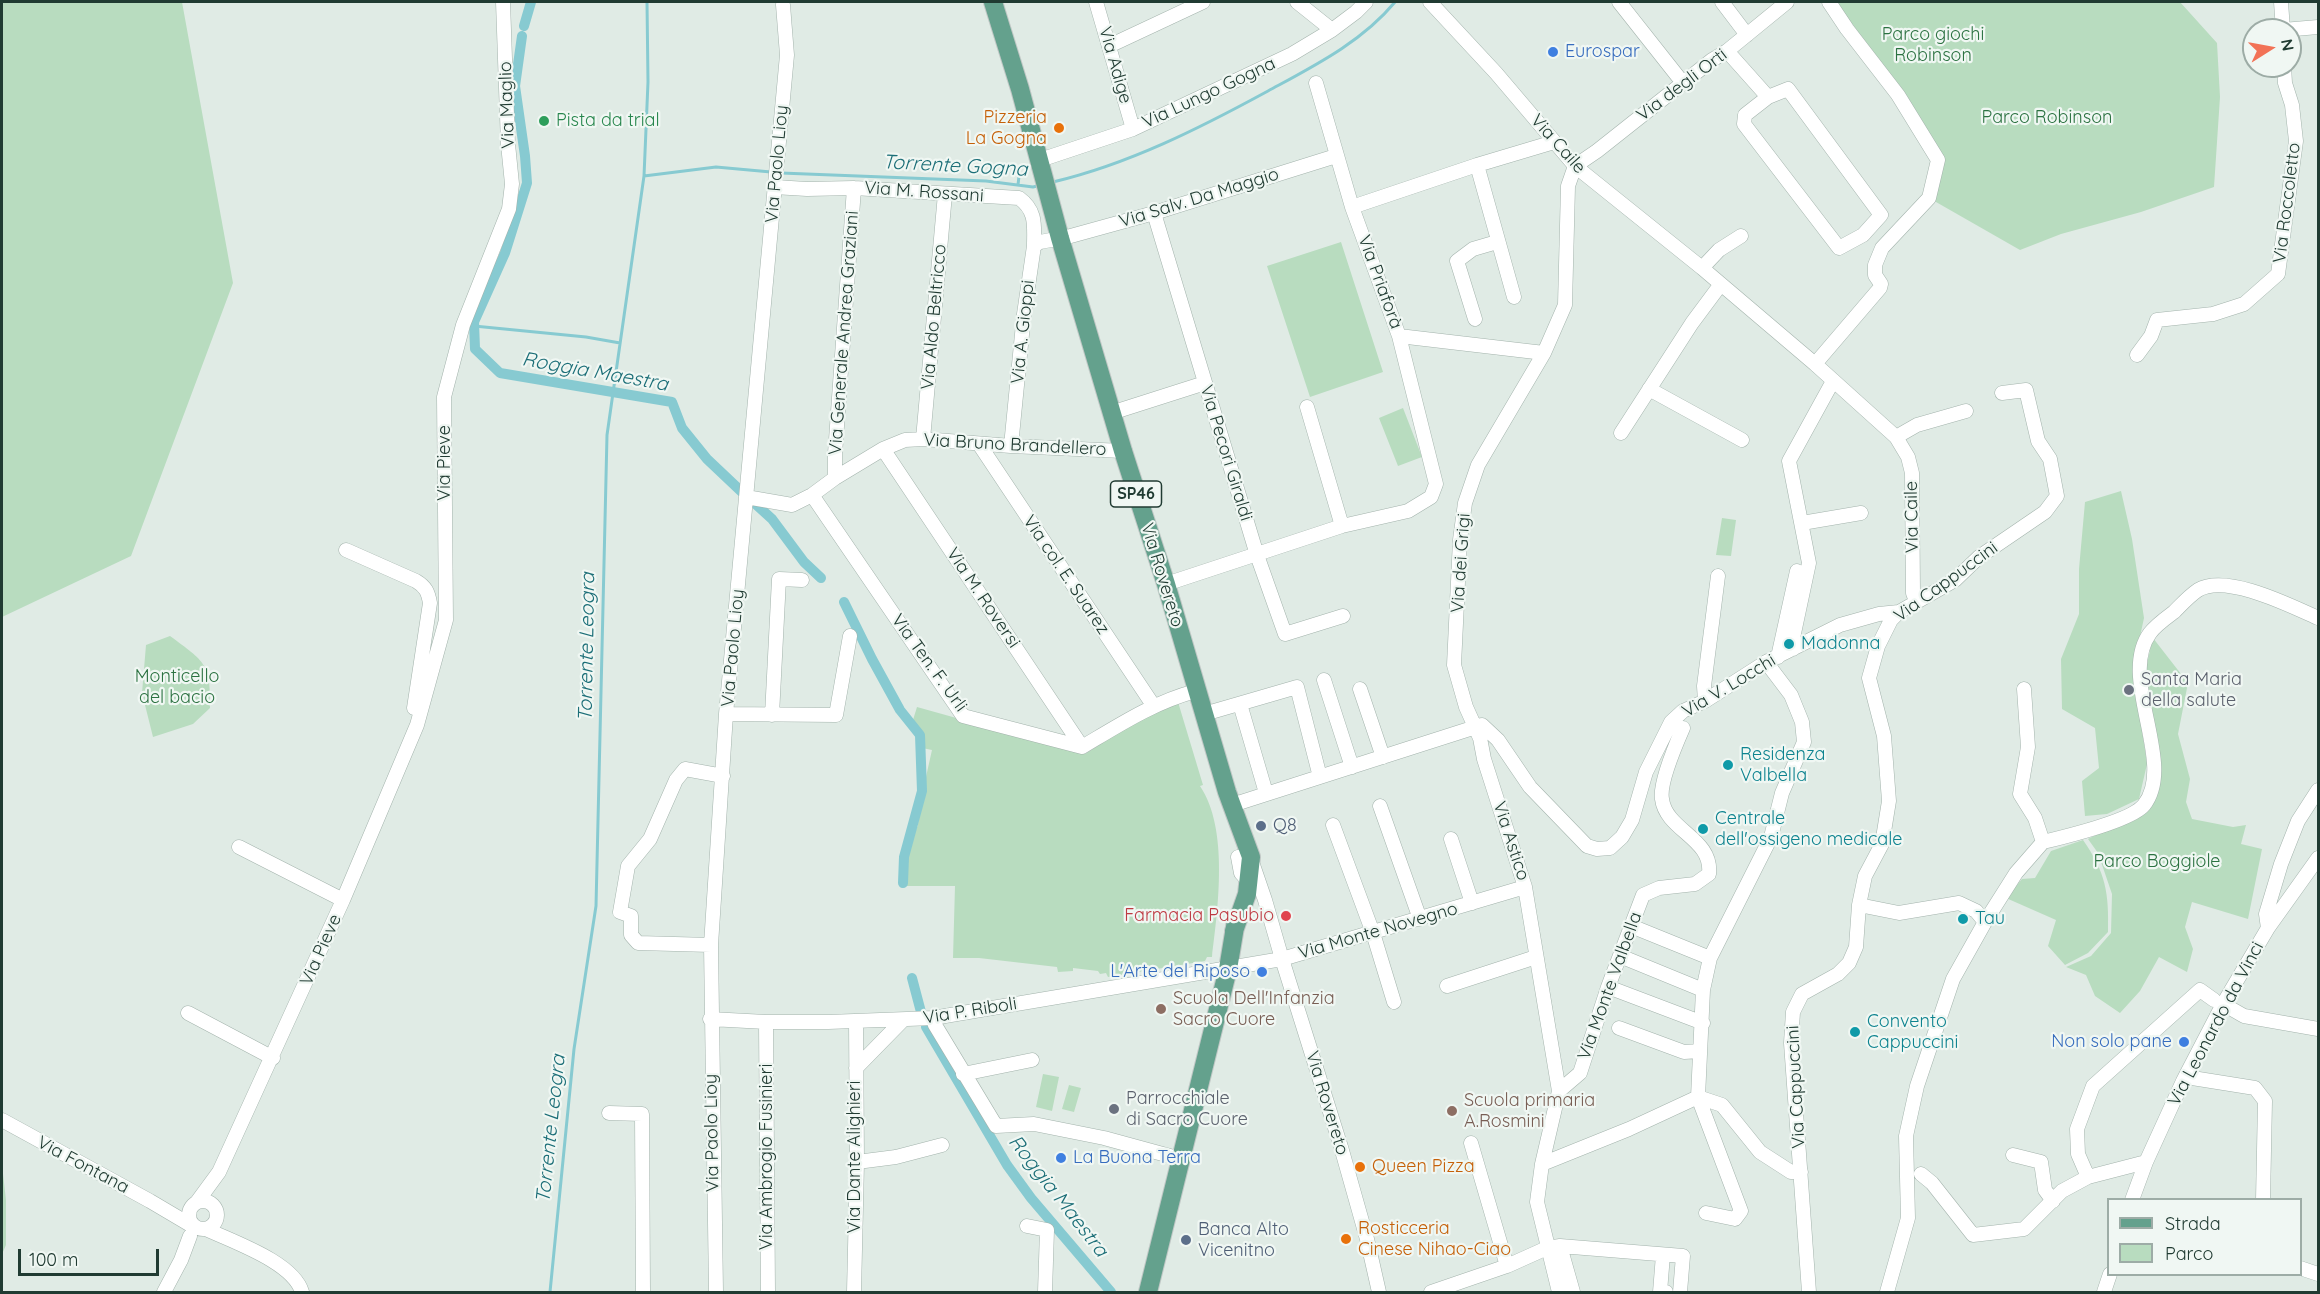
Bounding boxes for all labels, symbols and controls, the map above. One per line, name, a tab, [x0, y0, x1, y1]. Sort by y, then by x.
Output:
north arrow	[2242, 18, 2302, 78]
street label: Via Adige	[1094, 24, 1136, 106]
park label: Parco giochi Robinson	[1882, 24, 1984, 66]
text: N	[2277, 37, 2299, 53]
place label: Eurospar	[1565, 41, 1640, 63]
street label: Via degli Orti	[1633, 44, 1731, 126]
marker: Eurospar	[1546, 45, 1560, 59]
street label: Via Lungo Gogna	[1139, 53, 1279, 133]
street label: Via Maglio	[495, 61, 519, 149]
street label: Via Paolo Lioy	[761, 104, 793, 224]
place label: Pizzeria La Gogna	[966, 107, 1047, 150]
park label: Parco Robinson	[1982, 107, 2112, 129]
place label: Pista da trial	[556, 110, 660, 132]
street label: Via Caile	[1526, 110, 1590, 178]
marker: Pista da trial	[537, 114, 551, 128]
marker: Pizzeria La Gogna	[1052, 121, 1066, 135]
street label: Via Roccoletto	[2269, 142, 2305, 264]
water label: Torrente Gogna	[882, 150, 1028, 182]
street label: Via Salv. Da Maggio	[1117, 163, 1281, 233]
street label: Via M. Rossani	[864, 177, 984, 207]
street label: Via Generale Andrea Graziani	[825, 210, 863, 456]
street label: Via Priaforà	[1353, 232, 1407, 332]
street label: Via Aldo Beltricco	[917, 243, 951, 391]
street label: Via A. Gioppi	[1007, 279, 1039, 385]
water label: Roggia Maestra	[520, 347, 670, 397]
street label: Via Pecori Giraldi	[1195, 382, 1257, 524]
street label: Via Pieve	[434, 425, 456, 501]
street label: Via Bruno Brandellero	[923, 429, 1107, 461]
road number: SP46	[1110, 481, 1162, 507]
street label: Via Caile	[1901, 481, 1923, 553]
street label: Via col. E. Suarez	[1018, 511, 1114, 639]
street label: Via dei Grigi	[1447, 512, 1475, 614]
street label: Via Rovereto	[1136, 520, 1188, 630]
street label: Via Cappuccini	[1890, 537, 2002, 627]
street label: Via M. Roversi	[942, 544, 1024, 652]
water label: Torrente Leogra	[574, 572, 600, 722]
street label: Via Paolo Lioy	[717, 588, 749, 708]
street label: Via Ten. F. Urli	[886, 610, 972, 716]
place label: Madonna	[1801, 633, 1880, 655]
marker: Madonna	[1782, 637, 1796, 651]
street label: Via V. Locchi	[1678, 650, 1780, 722]
park label: Monticello del bacio	[135, 666, 219, 708]
place label: Santa Maria della salute	[2141, 669, 2242, 712]
marker: Santa Maria della salute	[2122, 683, 2136, 697]
place label: Residenza Valbella	[1740, 744, 1825, 786]
marker: Residenza Valbella	[1721, 758, 1735, 772]
street label: Via Astico	[1488, 799, 1534, 883]
place label: Centrale dell'ossigeno medicale	[1715, 808, 1902, 850]
place label: Q8	[1273, 815, 1297, 837]
marker: Q8	[1254, 819, 1268, 833]
marker: Centrale dell'ossigeno medicale	[1696, 822, 1710, 836]
park label: Parco Boggiole	[2093, 851, 2221, 873]
street label: Via Monte Novegno	[1296, 898, 1460, 964]
place label: Farmacia Pasubio	[1124, 905, 1274, 927]
place label: Tau	[1975, 908, 2005, 930]
marker: Farmacia Pasubio	[1279, 909, 1293, 923]
street label: Via Monte Valbella	[1573, 909, 1647, 1063]
street label: Via Pieve	[296, 911, 346, 989]
marker: Tau	[1956, 912, 1970, 926]
street label: Via Leonardo da Vinci	[2164, 938, 2268, 1110]
place label: L'Arte del Riposo	[1110, 961, 1250, 983]
marker: L'Arte del Riposo	[1255, 965, 1269, 979]
place label: Scuola Dell'Infanzia Sacro Cuore	[1173, 988, 1335, 1030]
street label: Via P. Riboli	[922, 993, 1018, 1029]
marker: Scuola Dell'Infanzia Sacro Cuore	[1154, 1002, 1168, 1016]
place label: Convento Cappuccini	[1867, 1011, 1958, 1054]
street label: Via Cappuccini	[1782, 1025, 1810, 1149]
marker: Convento Cappuccini	[1848, 1025, 1862, 1039]
place label: Non solo pane	[2051, 1031, 2172, 1053]
marker: Non solo pane	[2177, 1035, 2191, 1049]
street label: Via Rovereto	[1301, 1048, 1353, 1158]
water label: Torrente Leogra	[531, 1054, 571, 1204]
street label: Via Ambrogio Fusinieri	[756, 1064, 778, 1250]
street label: Via Paolo Lioy	[700, 1074, 724, 1192]
street label: Via Dante Alighieri	[844, 1081, 866, 1233]
place label: Parrocchiale di Sacro Cuore	[1126, 1088, 1248, 1130]
place label: Scuola primaria A.Rosmini	[1464, 1090, 1595, 1132]
marker: Parrocchiale di Sacro Cuore	[1107, 1102, 1121, 1116]
marker: Scuola primaria A.Rosmini	[1445, 1104, 1459, 1118]
water label: Roggia Maestra	[1003, 1130, 1113, 1262]
street label: Via Fontana	[33, 1132, 133, 1198]
place label: La Buona Terra	[1073, 1147, 1201, 1169]
marker: La Buona Terra	[1054, 1151, 1068, 1165]
place label: Queen Pizza	[1372, 1156, 1475, 1178]
marker: Queen Pizza	[1353, 1160, 1367, 1174]
legend	[2107, 1198, 2302, 1276]
text: Strada	[2165, 1212, 2221, 1235]
place label: Rosticceria Cinese Nihao-Ciao	[1358, 1218, 1511, 1260]
place label: Banca Alto Vicenitno	[1198, 1219, 1289, 1262]
marker: Rosticceria Cinese Nihao-Ciao	[1339, 1232, 1353, 1246]
marker: Banca Alto Vicenitno	[1179, 1233, 1193, 1247]
scale bar	[21, 1237, 162, 1275]
text: Parco	[2165, 1242, 2213, 1265]
text: 100 m	[29, 1248, 78, 1271]

